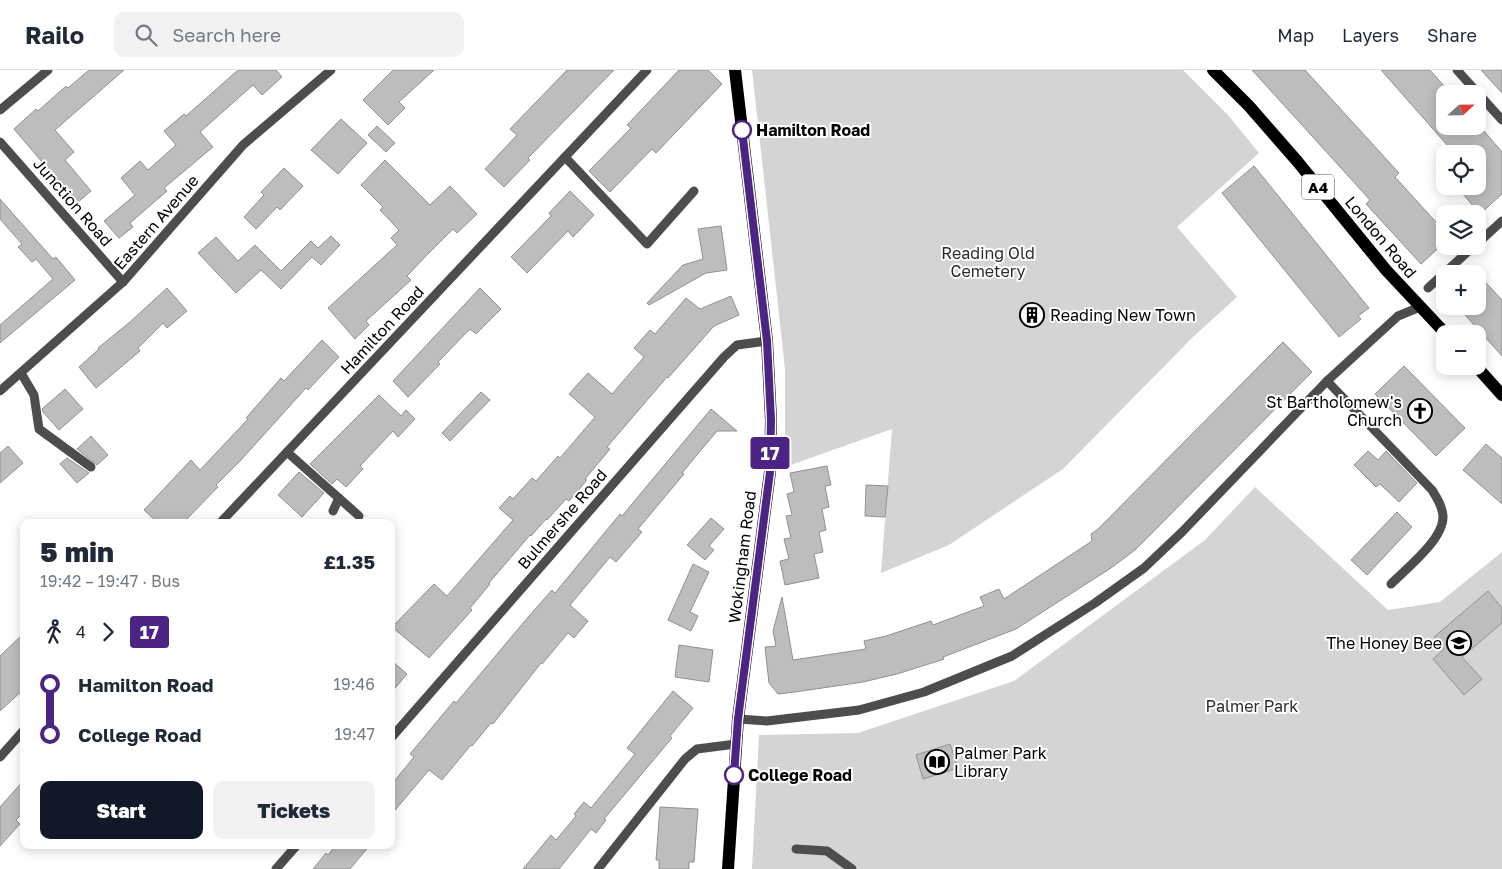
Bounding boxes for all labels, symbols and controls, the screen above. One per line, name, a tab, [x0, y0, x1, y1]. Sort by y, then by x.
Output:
search box	[114, 12, 464, 57]
text: Railo	[25, 20, 84, 49]
icon: search	[132, 21, 160, 49]
text: Search here	[172, 23, 281, 46]
text: Map	[1277, 24, 1314, 46]
text: Layers	[1342, 24, 1399, 46]
text: Share	[1427, 24, 1477, 46]
north arrow	[1436, 85, 1486, 135]
map controls	[1436, 85, 1486, 375]
marker: Hamilton Road	[732, 120, 752, 140]
place label: Hamilton Road	[756, 120, 870, 140]
button: locate	[1436, 145, 1486, 195]
street label: Junction Road	[29, 154, 117, 250]
street label: Eastern Avenue	[109, 170, 203, 274]
road number: A4	[1302, 174, 1334, 200]
street label: London Road	[1341, 192, 1421, 282]
button: layers	[1436, 205, 1486, 255]
park label: Reading Old Cemetery	[941, 243, 1035, 281]
button: +	[1436, 265, 1486, 315]
street label: Hamilton Road	[336, 282, 428, 378]
building icon: Reading New Town	[1019, 302, 1045, 328]
place label: Reading New Town	[1050, 305, 1196, 325]
button: −	[1436, 325, 1486, 375]
place label: St Bartholomew's Church	[1266, 392, 1402, 430]
church icon: St Bartholomew's Church	[1407, 398, 1433, 424]
line badge: 17	[748, 437, 792, 469]
text: 17	[760, 442, 780, 464]
street label: Bulmershe Road	[513, 465, 611, 573]
street label: Wokingham Road	[724, 489, 760, 625]
text: 5 min	[40, 535, 114, 568]
text: £1.35	[323, 550, 375, 573]
text: 19:42 – 19:47 · Bus	[40, 571, 180, 591]
icon: walk	[40, 618, 68, 646]
icon: forward	[94, 618, 122, 646]
text: 17	[140, 621, 159, 643]
text: 4	[76, 622, 86, 642]
school or university icon: The Honey Bee	[1446, 630, 1472, 656]
place label: The Honey Bee	[1326, 633, 1442, 653]
text: Hamilton Road	[78, 673, 214, 696]
text: 19:46	[333, 674, 375, 694]
park label: Palmer Park	[1206, 696, 1298, 716]
text: College Road	[78, 723, 201, 746]
text: 19:47	[335, 724, 375, 744]
place label: Palmer Park Library	[954, 743, 1047, 781]
library icon: Palmer Park Library	[924, 749, 950, 775]
marker: College Road	[724, 765, 744, 785]
place label: College Road	[748, 765, 852, 785]
button: Start	[40, 781, 203, 839]
button: Tickets	[213, 781, 375, 839]

